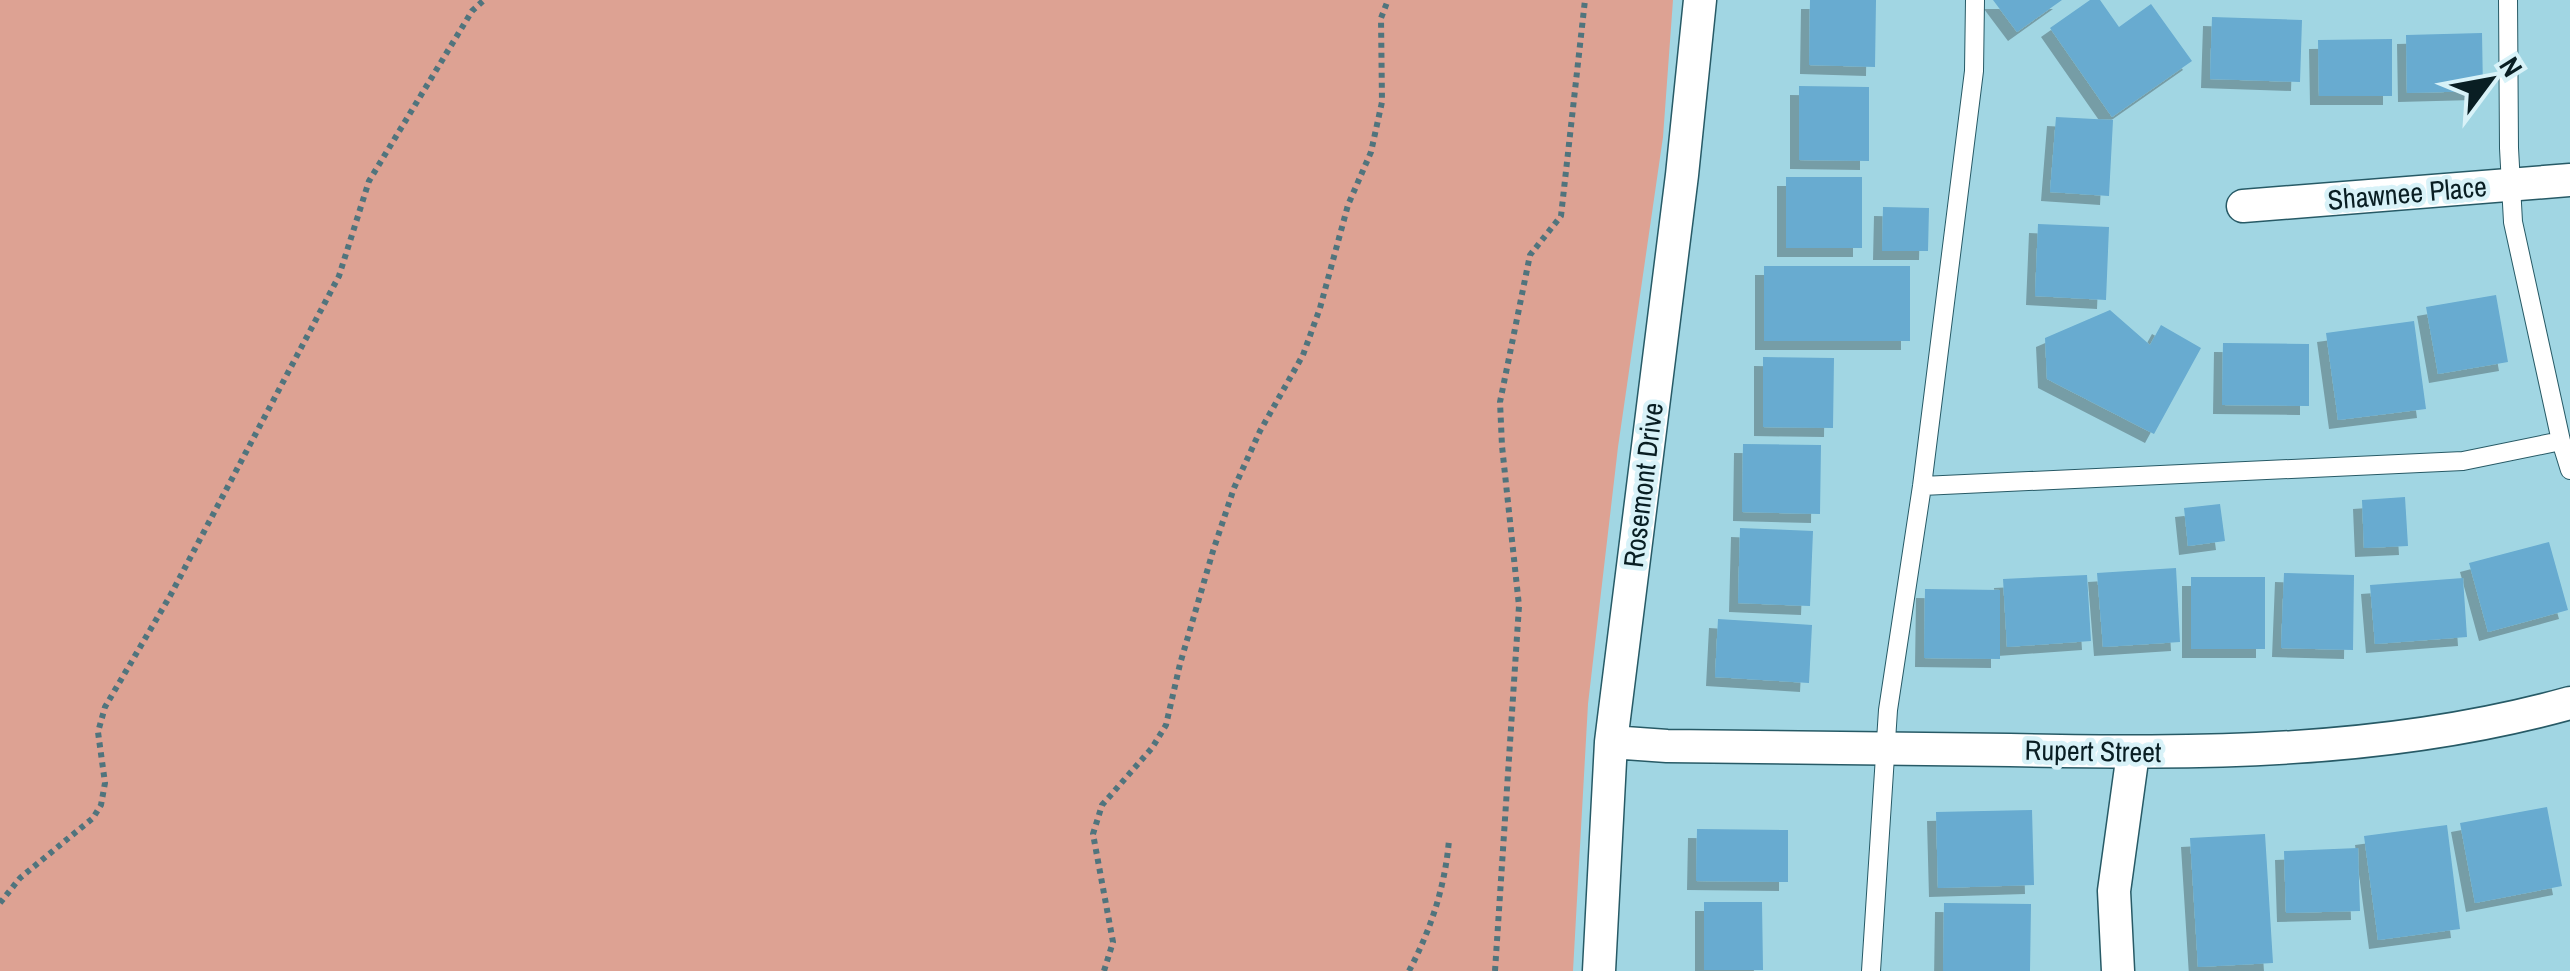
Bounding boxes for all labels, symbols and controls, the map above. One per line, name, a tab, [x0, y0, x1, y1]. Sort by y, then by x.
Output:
north arrow	[2440, 30, 2540, 130]
text: N	[2491, 50, 2532, 84]
street label: Shawnee Place	[2326, 167, 2488, 219]
street label: Rosemont Drive	[1614, 400, 1672, 570]
street label: Rupert Street	[2024, 731, 2162, 771]

